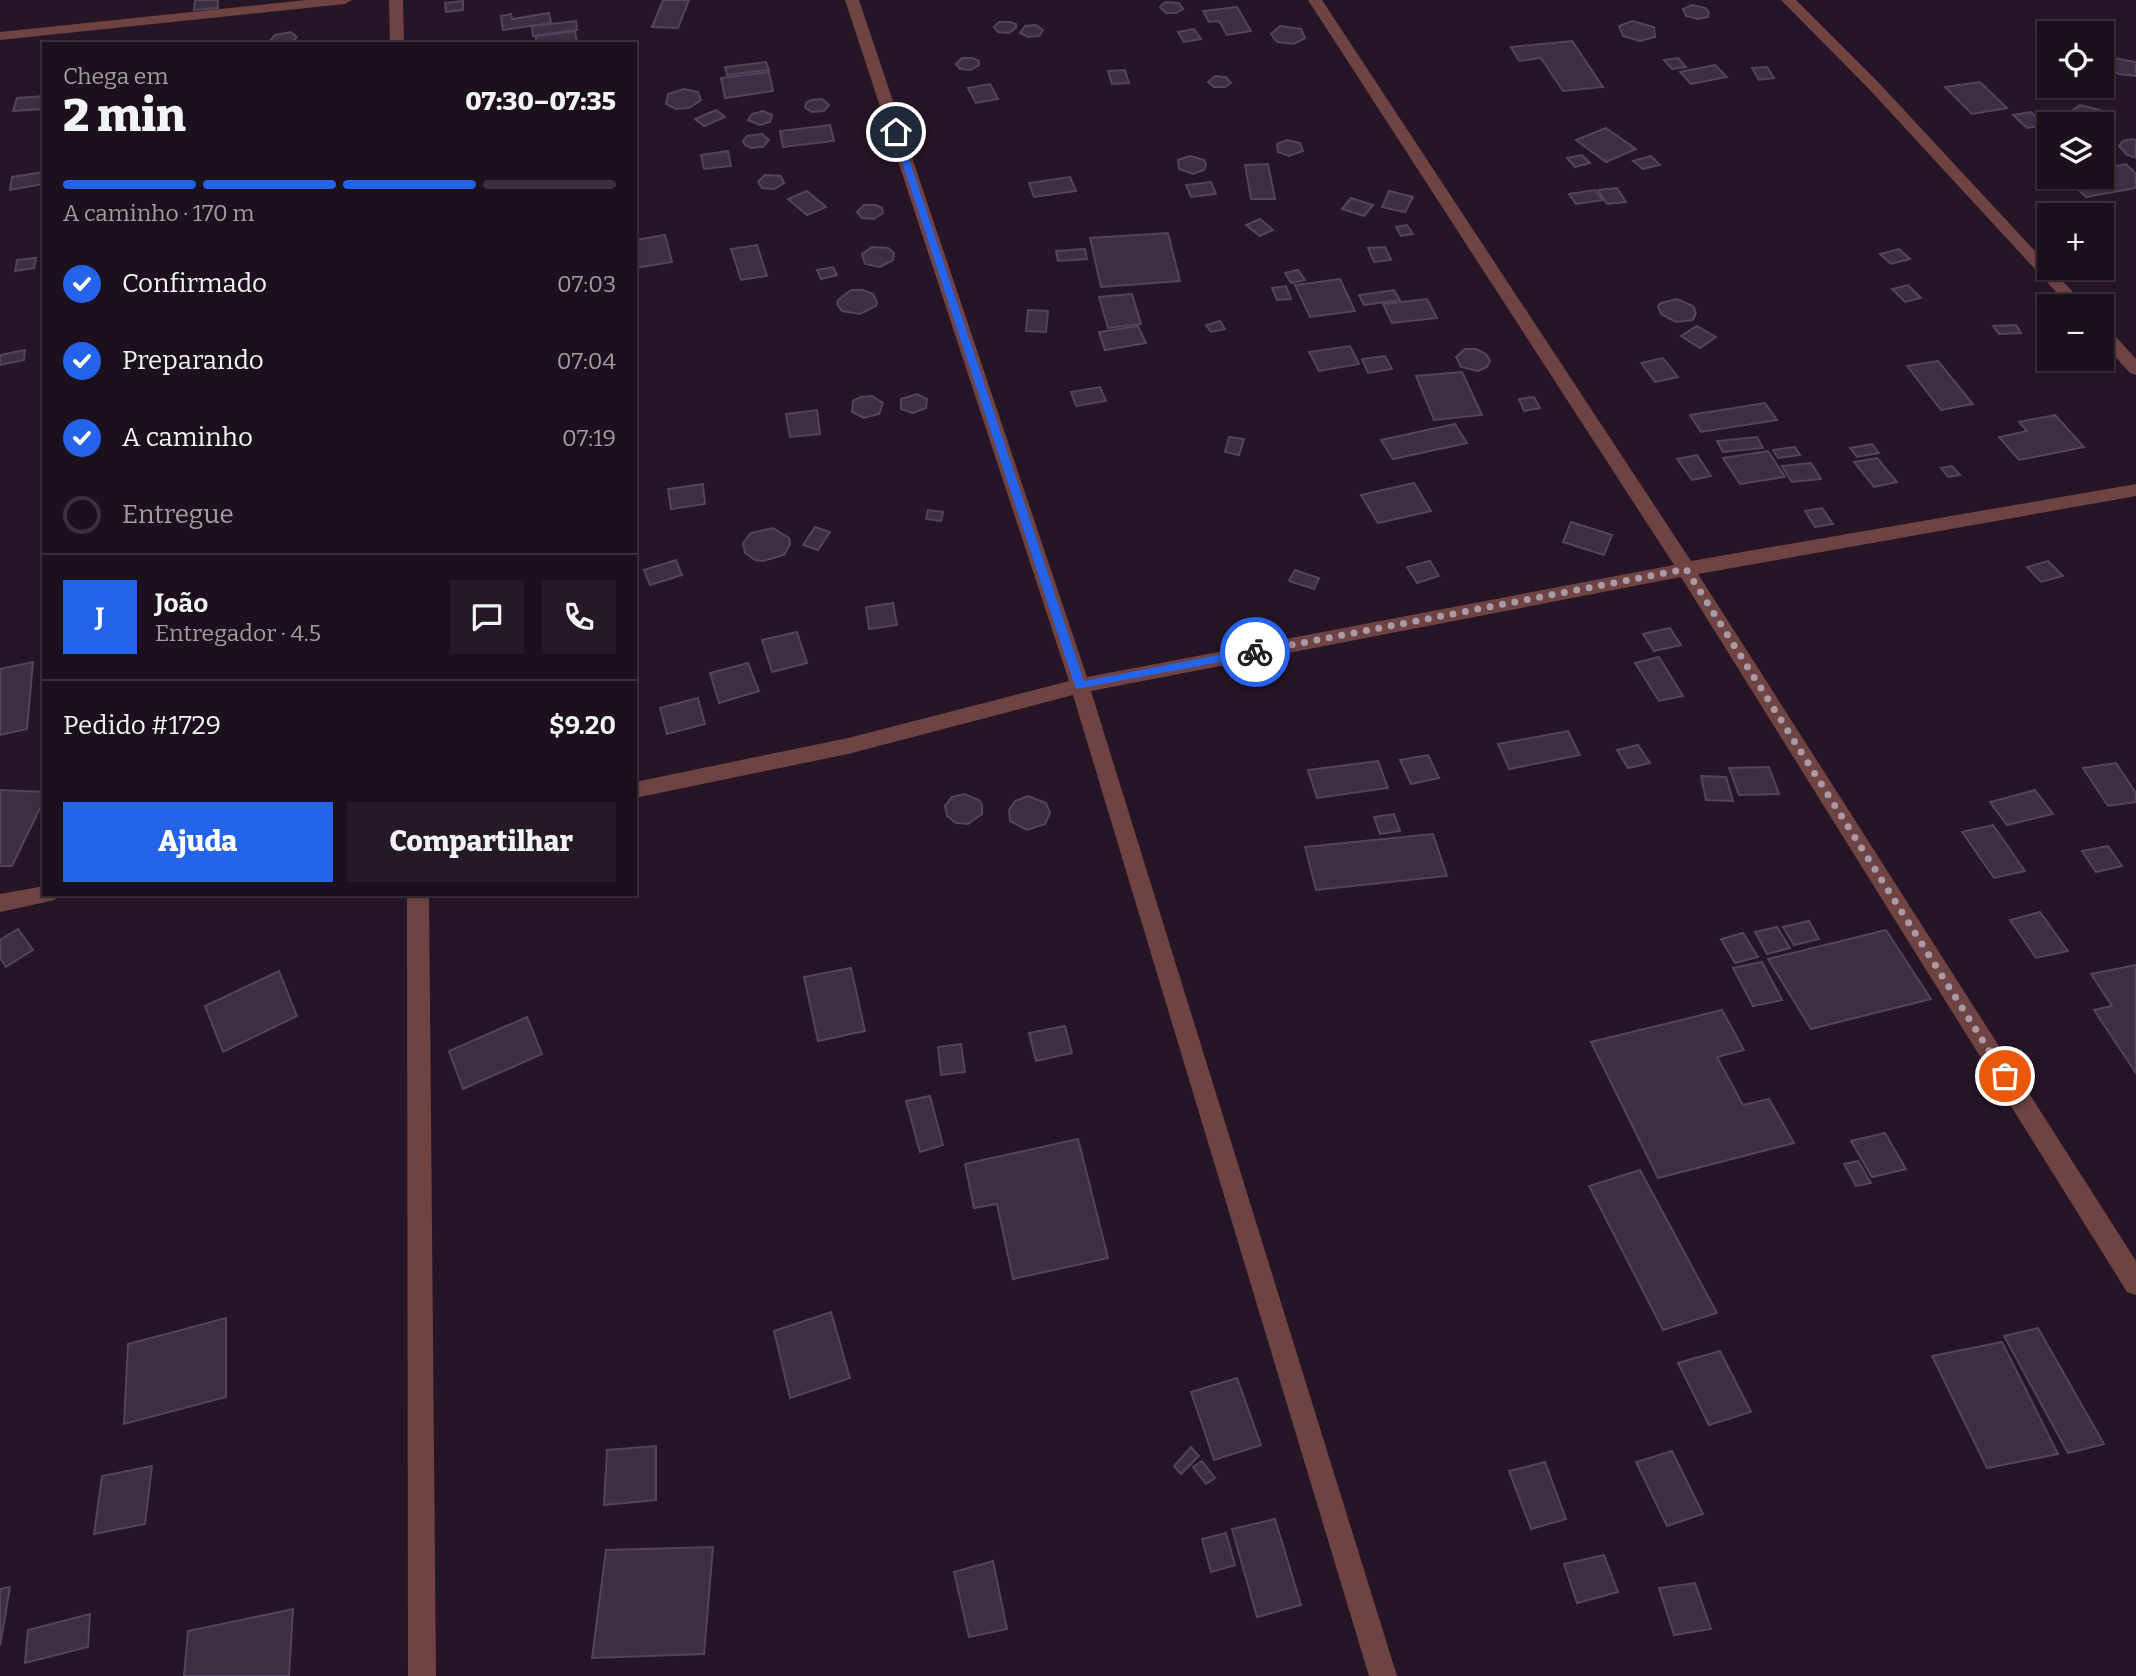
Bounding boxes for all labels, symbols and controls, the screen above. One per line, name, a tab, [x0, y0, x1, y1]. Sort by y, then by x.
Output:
map controls	[2037, 21, 2114, 371]
button: locate	[2037, 21, 2114, 98]
text: Chega em	[63, 62, 168, 90]
text: 07:30–07:35	[465, 86, 616, 117]
text: 2 min	[63, 88, 186, 143]
pin	[866, 102, 926, 162]
button: layers	[2037, 112, 2114, 189]
icon: home	[877, 113, 915, 151]
text: A caminho · 170 m	[63, 199, 254, 227]
button: +	[2037, 203, 2114, 280]
icon: check	[63, 265, 101, 303]
text: Confirmado	[122, 268, 267, 299]
text: 07:03	[557, 270, 616, 298]
button: −	[2037, 294, 2114, 371]
icon: check	[63, 342, 101, 380]
text: Preparando	[122, 345, 264, 376]
text: 07:04	[557, 347, 616, 375]
icon: check	[63, 419, 101, 457]
text: A caminho	[122, 422, 253, 453]
text: 07:19	[562, 424, 616, 452]
text: Entregue	[122, 499, 234, 530]
button: chat	[450, 580, 524, 654]
button: phone	[542, 580, 616, 654]
text: João	[155, 588, 208, 619]
text: J	[96, 602, 104, 633]
courier	[1220, 617, 1290, 687]
text: Entregador · 4.5	[155, 619, 321, 647]
icon: bike	[1236, 633, 1274, 671]
text: Pedido #1729	[63, 710, 221, 741]
text: $9.20	[549, 710, 616, 741]
button: Ajuda	[63, 802, 333, 882]
button: Compartilhar	[347, 802, 616, 882]
pin	[1975, 1046, 2035, 1106]
icon: bag	[1986, 1057, 2024, 1095]

